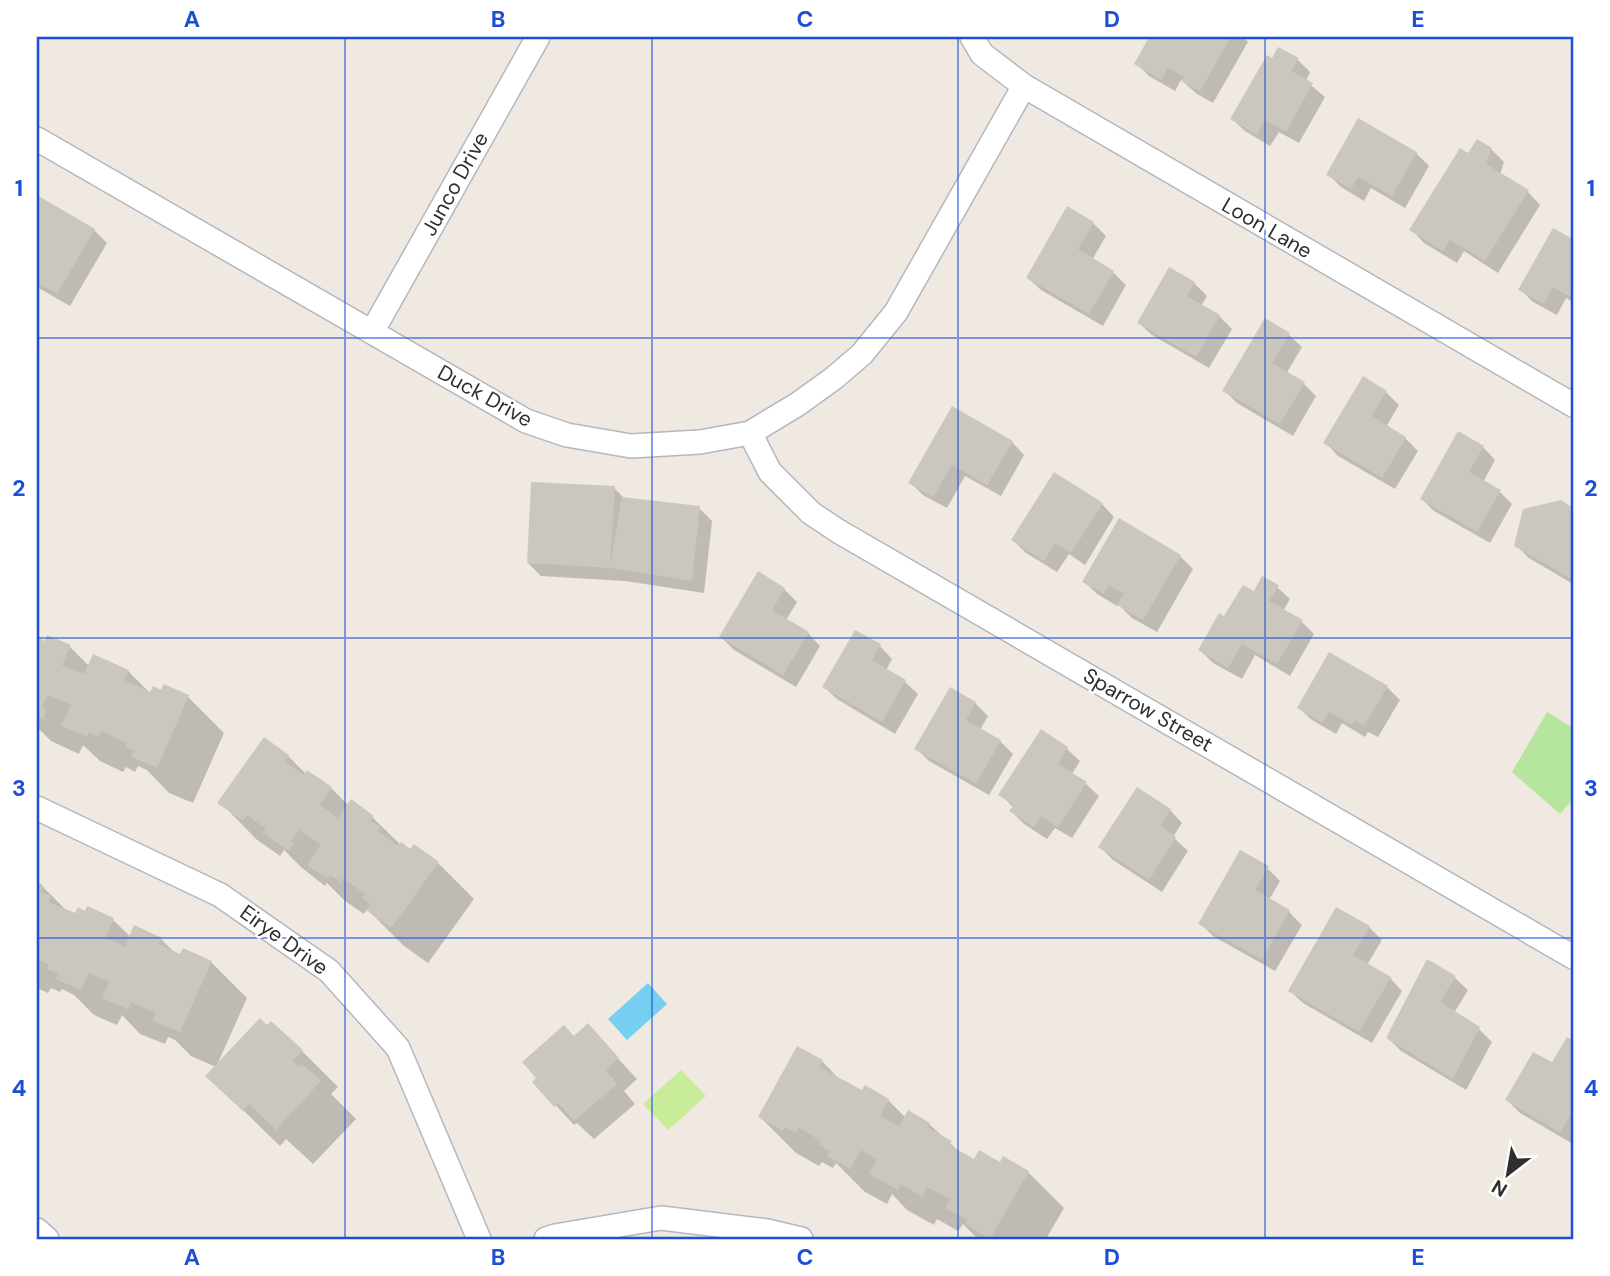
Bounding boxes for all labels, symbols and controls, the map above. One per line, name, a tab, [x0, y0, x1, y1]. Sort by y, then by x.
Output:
text: A	[184, 4, 200, 34]
text: B	[491, 4, 505, 34]
text: C	[797, 4, 813, 34]
text: D	[1104, 4, 1120, 34]
text: E	[1411, 4, 1425, 34]
street label: Junco Drive	[415, 127, 495, 241]
text: 1	[15, 173, 23, 203]
text: 1	[1587, 173, 1595, 203]
street label: Loon Lane	[1217, 191, 1317, 265]
street label: Duck Drive	[433, 358, 538, 434]
text: 2	[12, 473, 26, 503]
text: 2	[1584, 473, 1598, 503]
street label: Sparrow Street	[1078, 662, 1218, 758]
text: 3	[12, 773, 26, 803]
text: 3	[1584, 773, 1598, 803]
street label: Eirye Drive	[234, 899, 334, 982]
text: 4	[12, 1073, 27, 1103]
text: 4	[1584, 1073, 1599, 1103]
north arrow	[1474, 1140, 1544, 1210]
text: N	[1487, 1174, 1512, 1202]
text: A	[184, 1242, 200, 1272]
text: B	[491, 1242, 505, 1272]
text: C	[797, 1242, 813, 1272]
text: D	[1104, 1242, 1120, 1272]
text: E	[1411, 1242, 1425, 1272]

